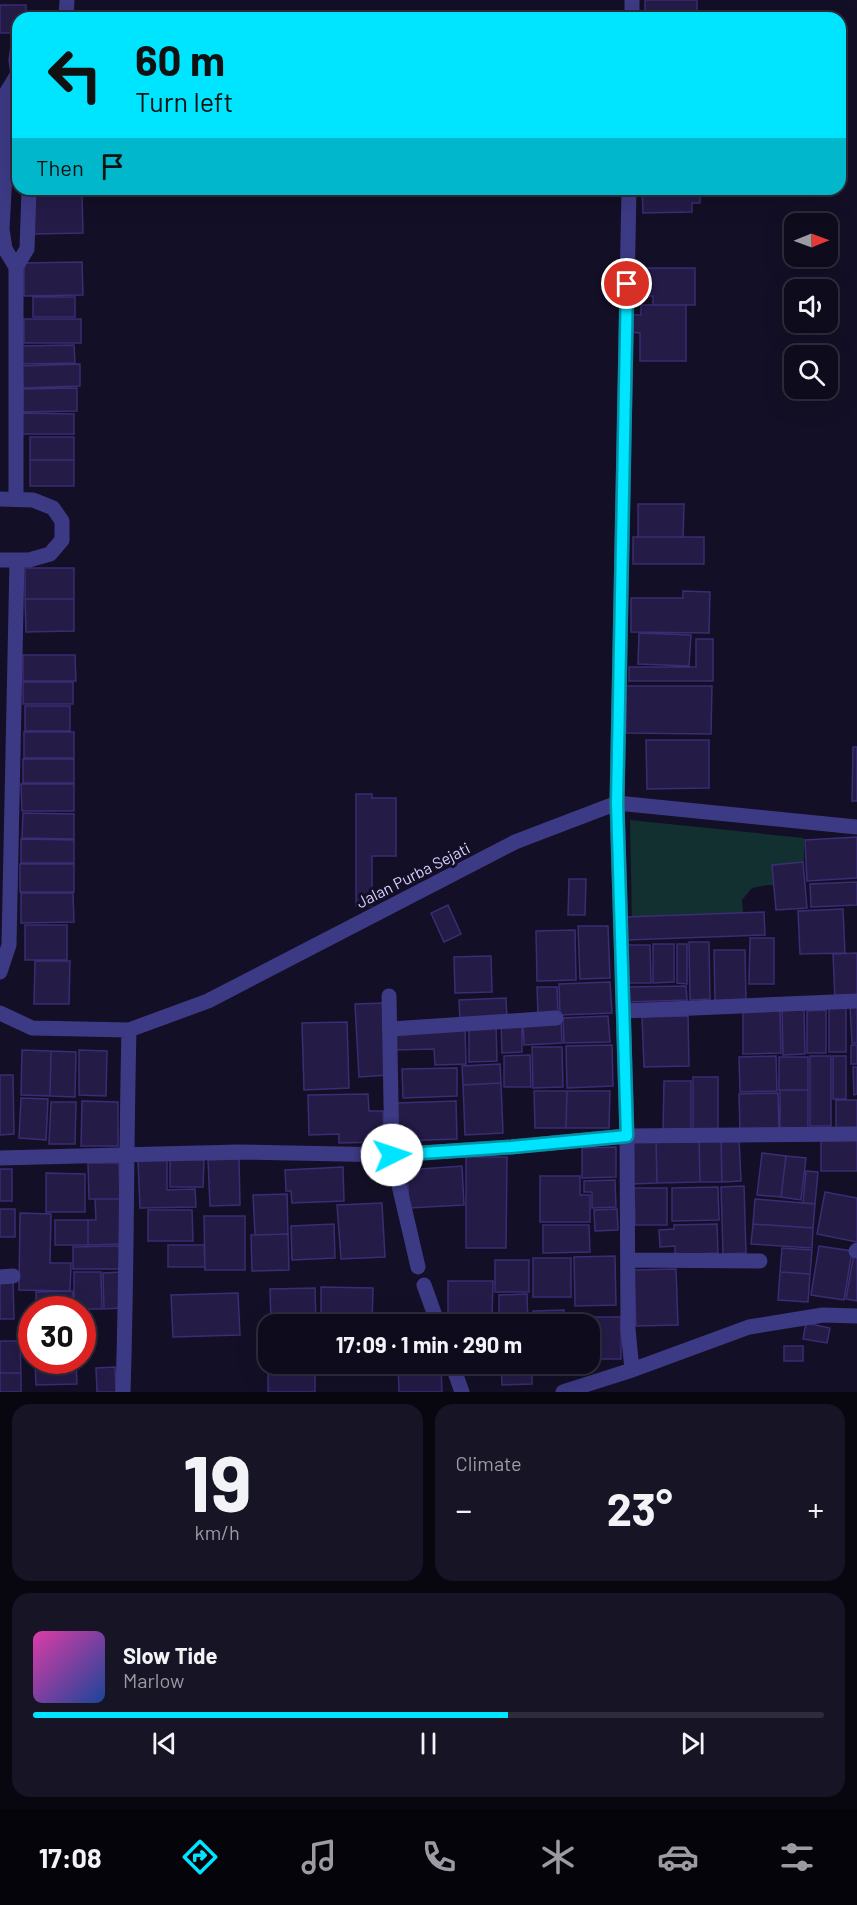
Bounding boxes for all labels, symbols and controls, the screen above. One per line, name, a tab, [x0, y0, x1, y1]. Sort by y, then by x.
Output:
text: 60 m	[135, 34, 225, 84]
icon: left	[36, 36, 114, 114]
text: Turn left	[135, 85, 233, 117]
icon: arrive	[96, 150, 129, 183]
text: Then	[36, 154, 84, 180]
north arrow	[784, 213, 838, 267]
map controls	[784, 213, 838, 399]
pin	[601, 258, 652, 309]
icon: arrive	[610, 267, 643, 300]
button: sound	[784, 279, 838, 333]
button: search	[784, 345, 838, 399]
street label: Jalan Purba Sejati	[353, 838, 473, 911]
position arrow	[360, 1123, 424, 1187]
speed limit sign: 30	[18, 1296, 96, 1374]
text: 17:09 · 1 min · 290 m	[336, 1331, 522, 1357]
text: 19	[183, 1434, 252, 1528]
text: Climate	[456, 1451, 522, 1475]
text: 23°	[607, 1481, 673, 1535]
text: −	[456, 1489, 472, 1529]
text: +	[807, 1489, 824, 1529]
text: km/h	[195, 1520, 240, 1544]
text: Slow Tide	[123, 1642, 218, 1668]
text: Marlow	[123, 1668, 184, 1692]
icon: previous	[148, 1727, 181, 1760]
icon: pause	[412, 1727, 445, 1760]
icon: next	[676, 1727, 709, 1760]
icon: directions	[179, 1836, 221, 1878]
icon: music	[298, 1836, 340, 1878]
icon: phone	[418, 1836, 460, 1878]
icon: climate	[537, 1836, 579, 1878]
icon: car	[657, 1836, 699, 1878]
icon: filters	[776, 1836, 818, 1878]
text: 17:08	[39, 1841, 102, 1873]

